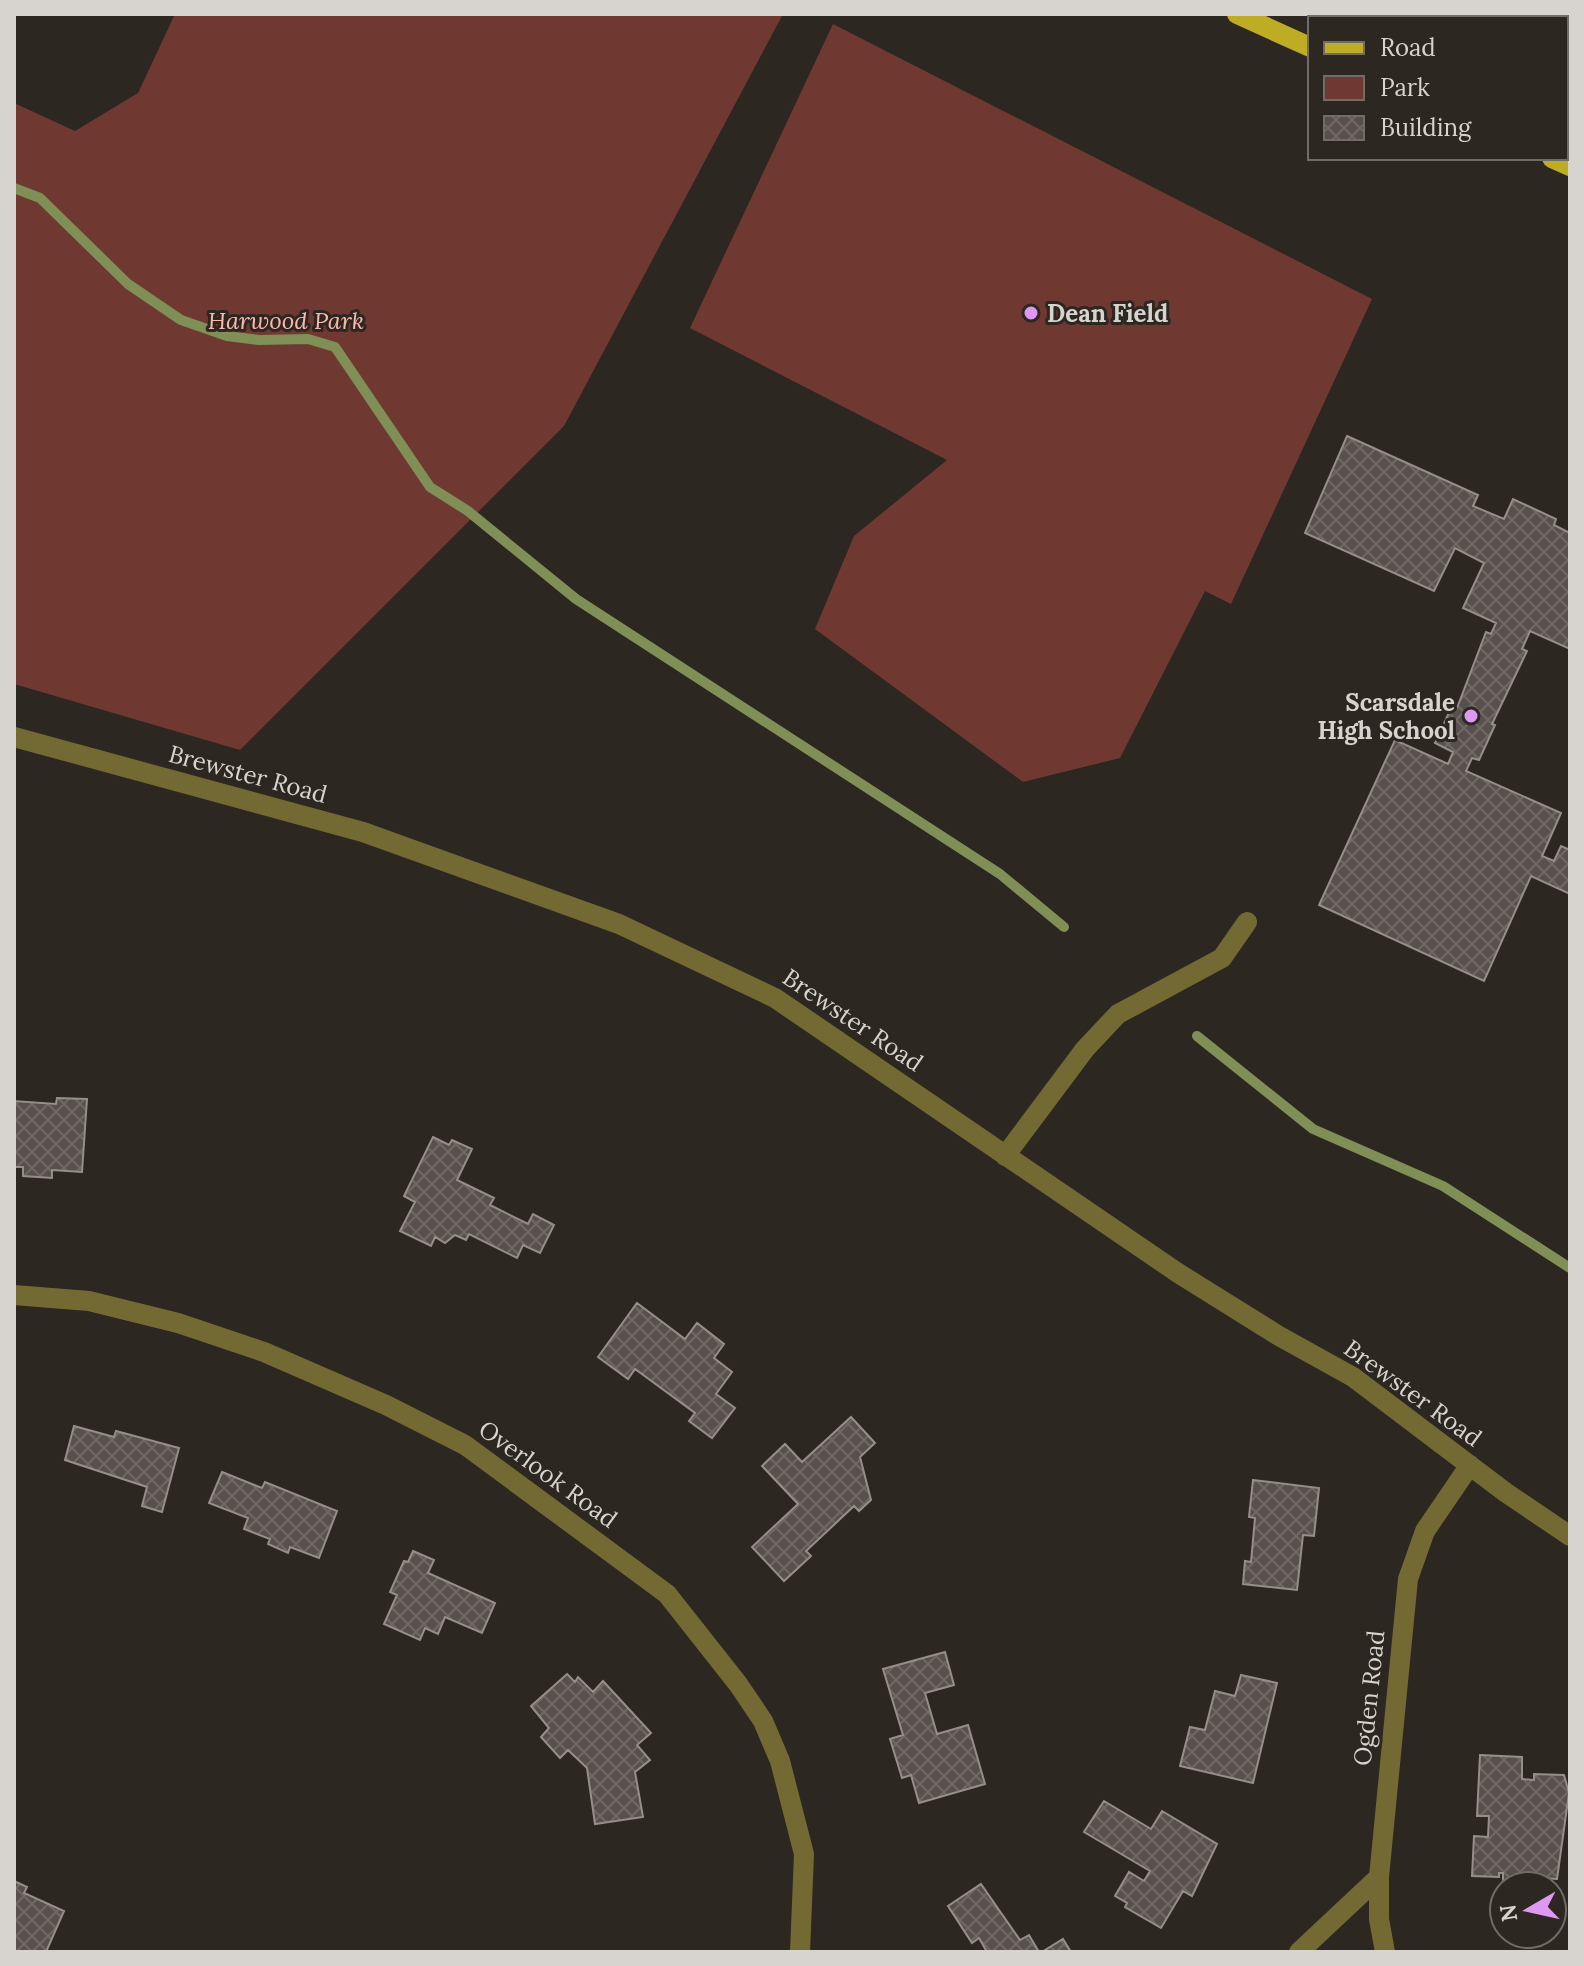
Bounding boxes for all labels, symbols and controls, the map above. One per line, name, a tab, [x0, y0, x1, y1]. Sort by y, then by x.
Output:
legend	[1308, 16, 1568, 160]
text: Road	[1380, 32, 1436, 63]
text: Park	[1380, 72, 1430, 103]
text: Building	[1380, 112, 1472, 143]
place label: Dean Field	[1047, 298, 1168, 329]
marker: Dean Field	[1022, 304, 1040, 322]
park label: Harwood Park	[208, 305, 364, 336]
place label: Scarsdale High School	[1317, 687, 1455, 746]
marker: Scarsdale High School	[1462, 707, 1480, 725]
street label: Brewster Road	[165, 738, 331, 810]
street label: Brewster Road	[777, 962, 929, 1078]
street label: Brewster Road	[1338, 1333, 1488, 1453]
street label: Overlook Road	[473, 1413, 623, 1535]
street label: Ogden Road	[1346, 1629, 1392, 1767]
north arrow	[1488, 1870, 1568, 1950]
text: N	[1493, 1903, 1523, 1924]

